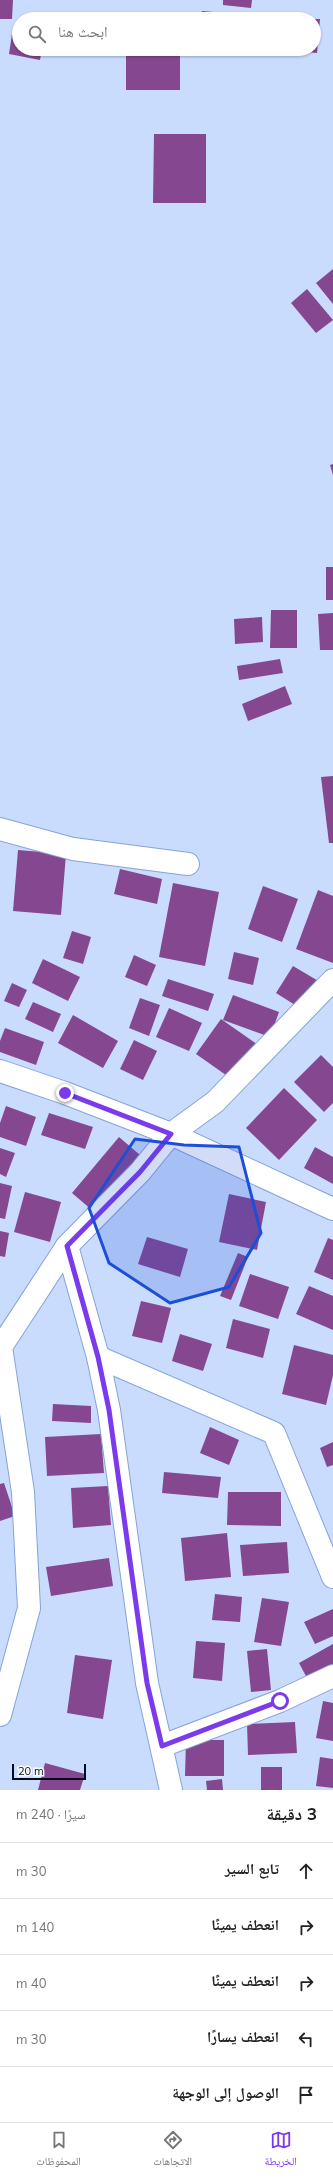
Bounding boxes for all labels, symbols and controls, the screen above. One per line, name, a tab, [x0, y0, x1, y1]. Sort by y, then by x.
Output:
search box	[12, 12, 321, 56]
text: ابحث هنا	[58, 22, 108, 41]
icon: search	[26, 23, 48, 45]
route end	[56, 1084, 74, 1102]
route start	[271, 1692, 289, 1710]
scale bar	[12, 1762, 86, 1781]
text: 20 m	[18, 1764, 44, 1778]
text: 3 دقيقة	[266, 1803, 317, 1824]
text: سيرًا · 240 m	[16, 1806, 86, 1822]
text: تابع السير	[225, 1859, 279, 1878]
icon: ahead	[295, 1860, 317, 1882]
text: 30 m	[16, 1863, 46, 1879]
text: انعطف يمينًا	[211, 1915, 279, 1934]
icon: right	[295, 1916, 317, 1938]
text: 140 m	[16, 1919, 54, 1935]
text: انعطف يمينًا	[211, 1971, 279, 1990]
icon: right	[295, 1972, 317, 1994]
text: 40 m	[16, 1975, 46, 1991]
text: انعطف يسارًا	[207, 2027, 279, 2046]
icon: left	[295, 2028, 317, 2050]
text: 30 m	[16, 2031, 46, 2047]
text: الوصول إلى الوجهة	[172, 2083, 279, 2102]
icon: arrive	[295, 2084, 317, 2106]
tab: المحفوظات	[36, 2129, 81, 2172]
tab: الاتجاهات	[153, 2129, 192, 2172]
tab: الخريطة	[264, 2129, 297, 2172]

